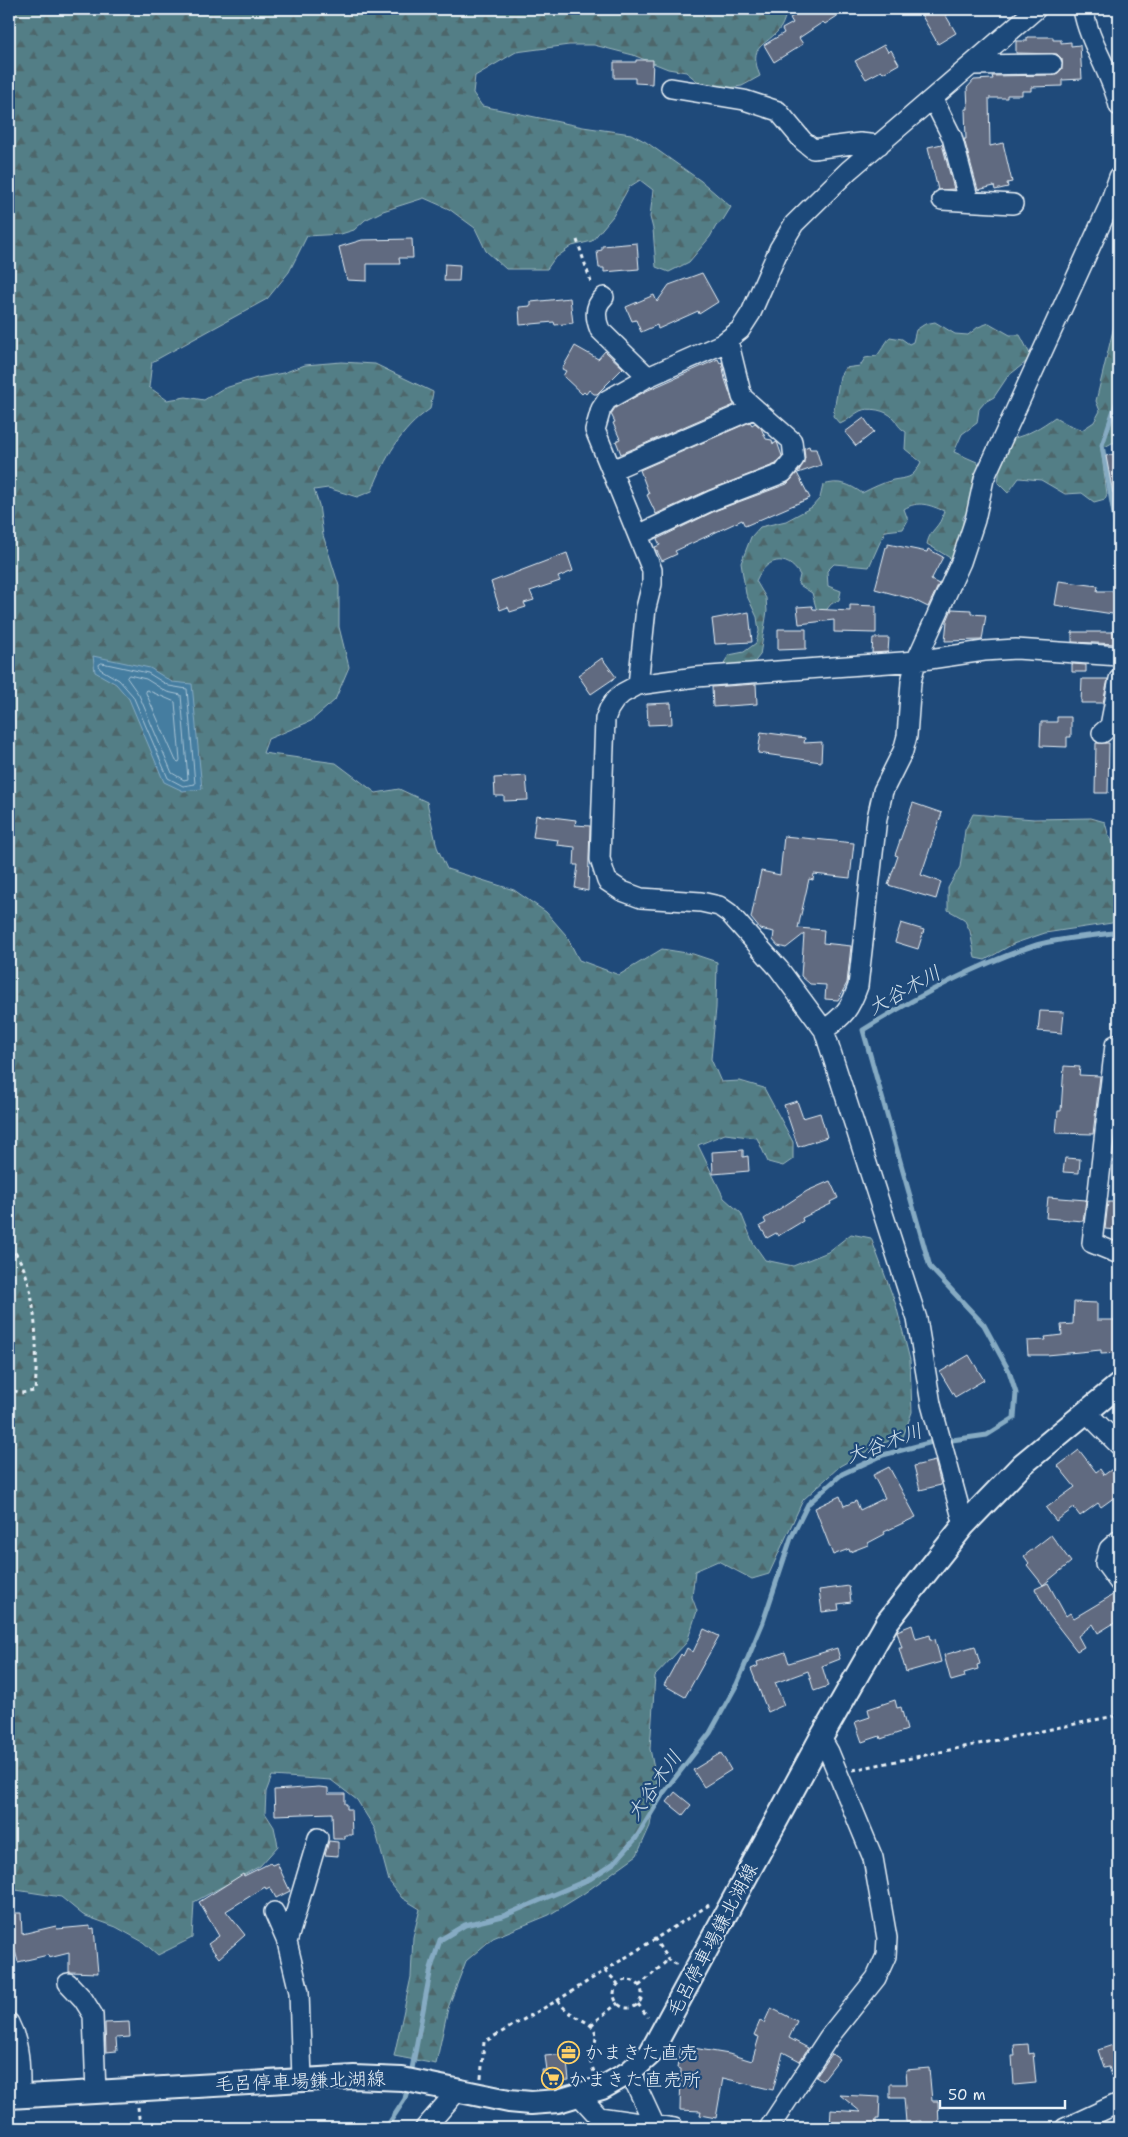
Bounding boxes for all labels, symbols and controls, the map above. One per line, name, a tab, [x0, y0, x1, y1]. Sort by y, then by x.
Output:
water label: 大谷木川	[863, 959, 945, 1021]
water label: 大谷木川	[842, 1417, 926, 1469]
water label: 大谷木川	[620, 1745, 688, 1825]
street label: 毛呂停車場鎌北湖線	[661, 1859, 763, 2021]
office icon: かまきた直売	[556, 2040, 580, 2064]
place label: かまきた直売	[584, 2040, 698, 2065]
street label: 毛呂停車場鎌北湖線	[214, 2066, 386, 2096]
supermarket icon: かまきた直売所	[540, 2067, 564, 2091]
place label: かまきた直売所	[568, 2067, 701, 2092]
scale bar	[940, 2077, 1066, 2109]
text: 50 m	[948, 2085, 986, 2105]

